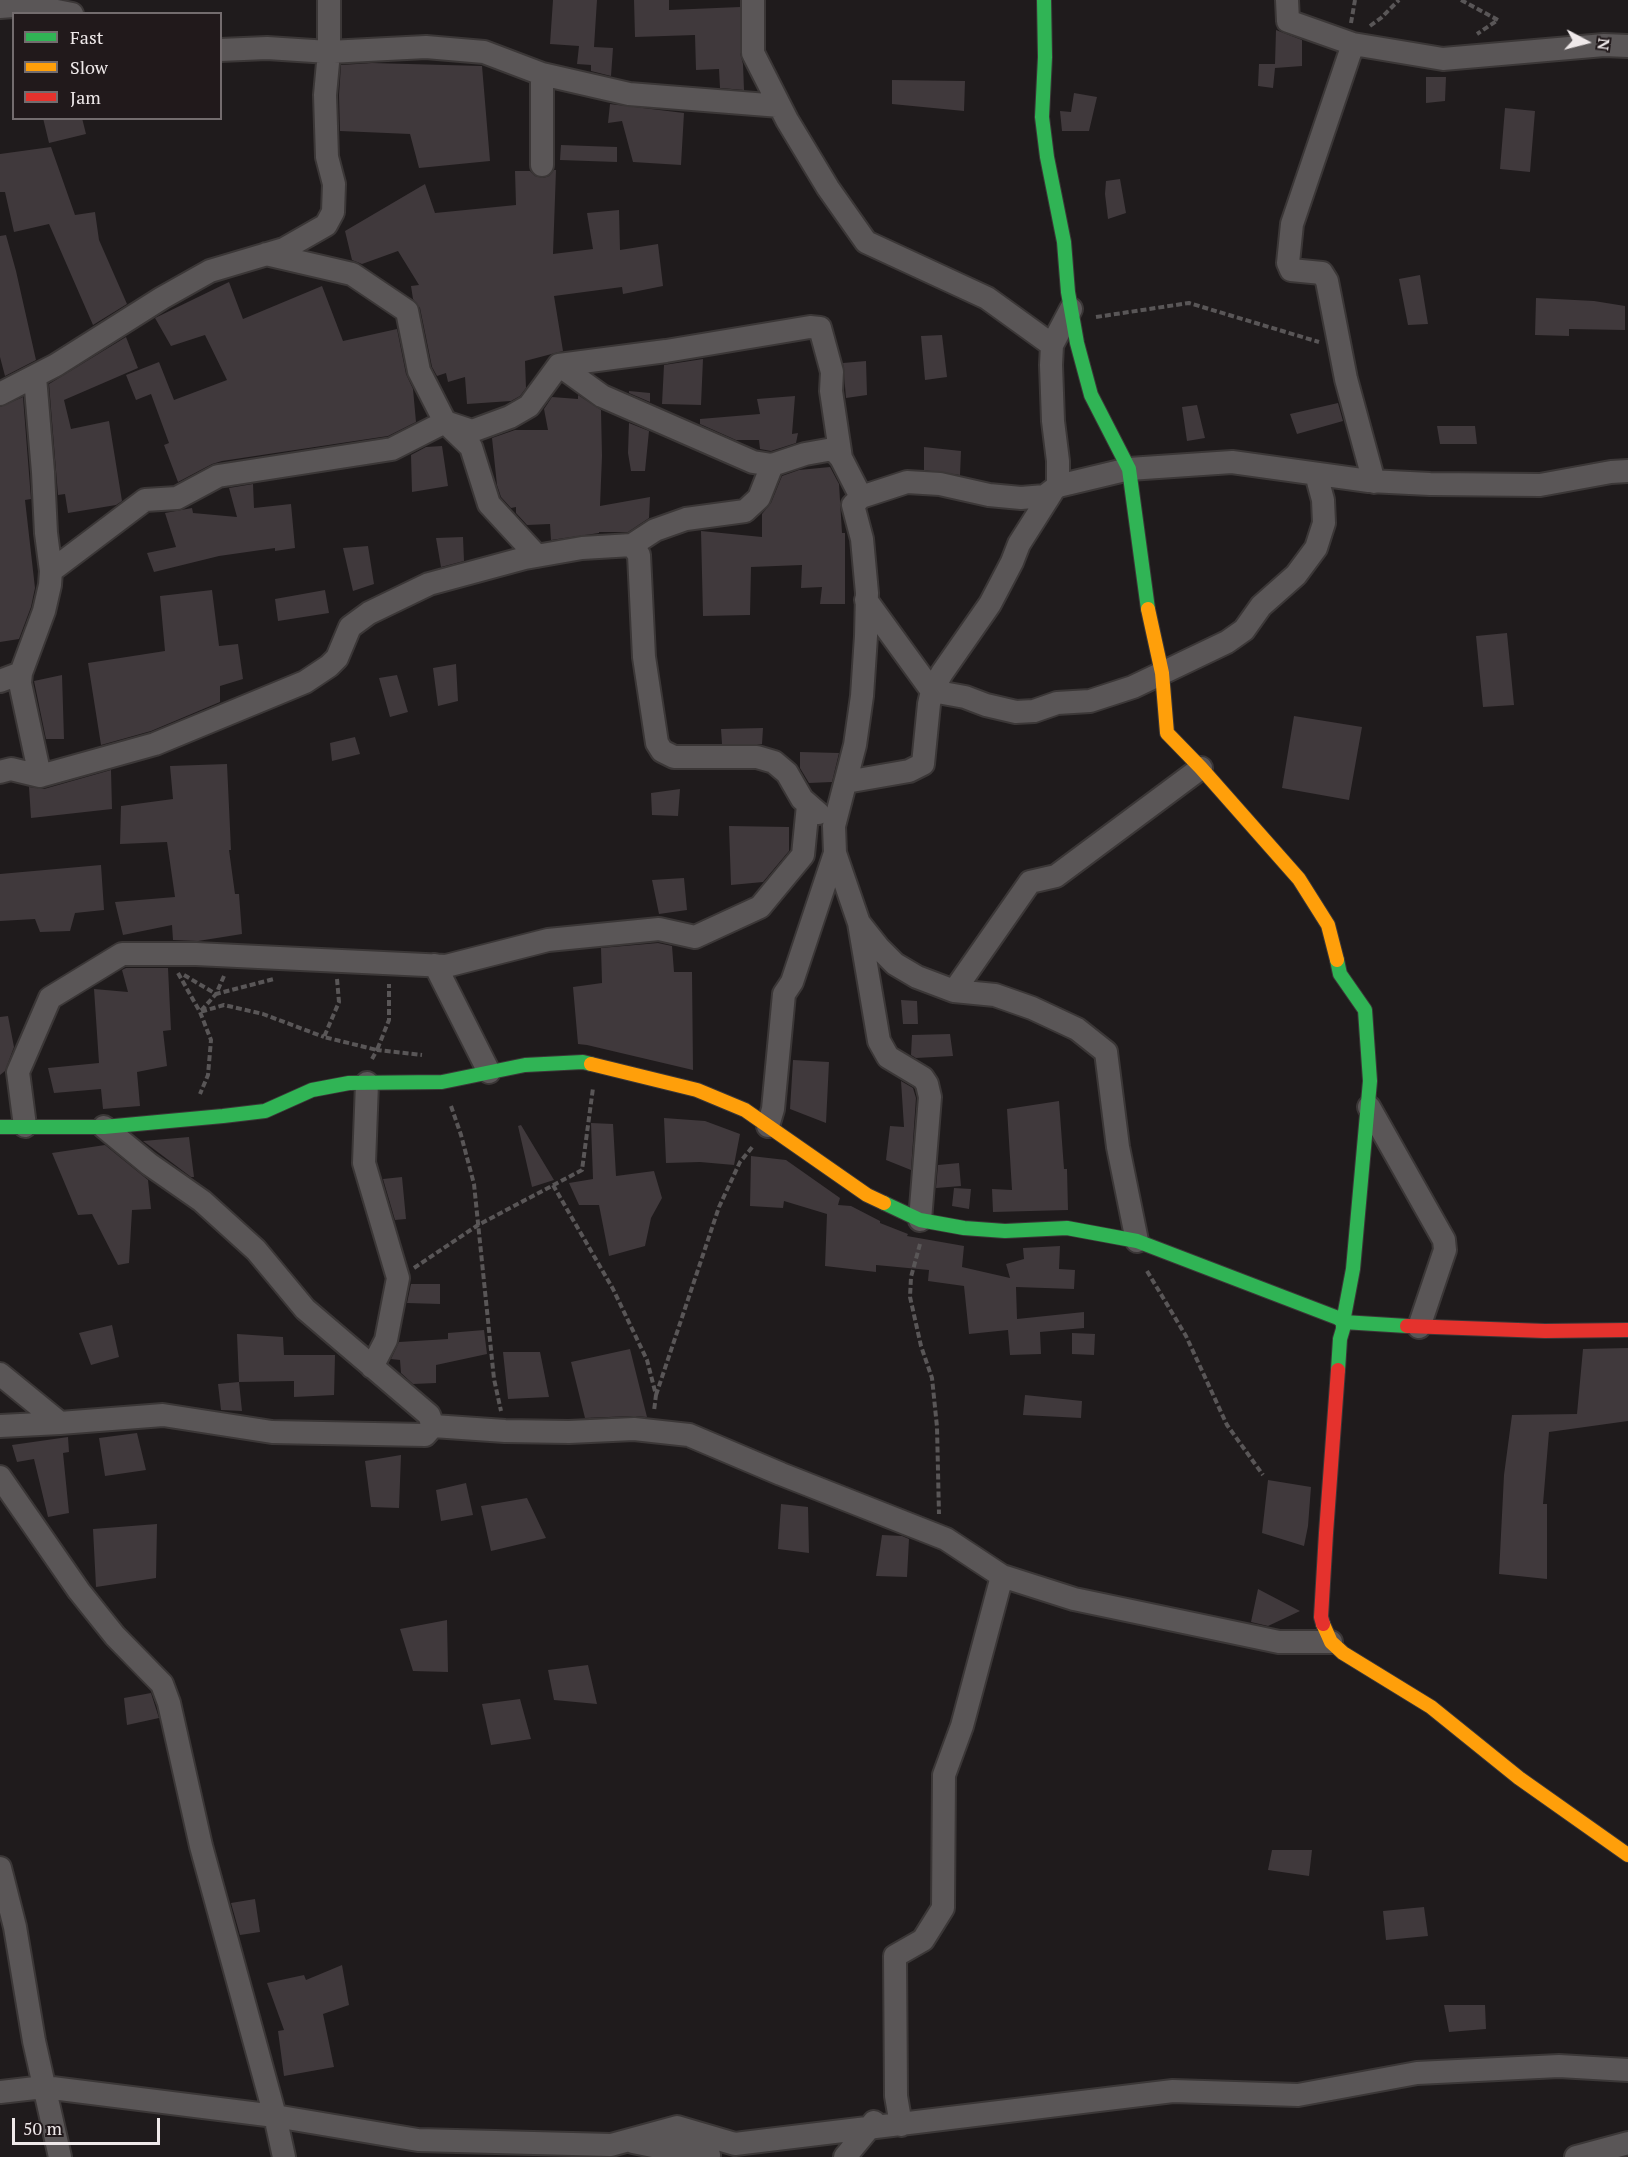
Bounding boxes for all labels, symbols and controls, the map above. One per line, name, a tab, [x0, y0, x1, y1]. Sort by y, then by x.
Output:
legend	[12, 12, 222, 120]
north arrow	[1556, 12, 1616, 72]
text: Fast	[70, 25, 103, 49]
text: N	[1592, 37, 1616, 52]
text: Slow	[70, 55, 108, 79]
text: Jam	[70, 85, 101, 109]
scale bar	[15, 2106, 164, 2144]
text: 50 m	[23, 2116, 62, 2140]

